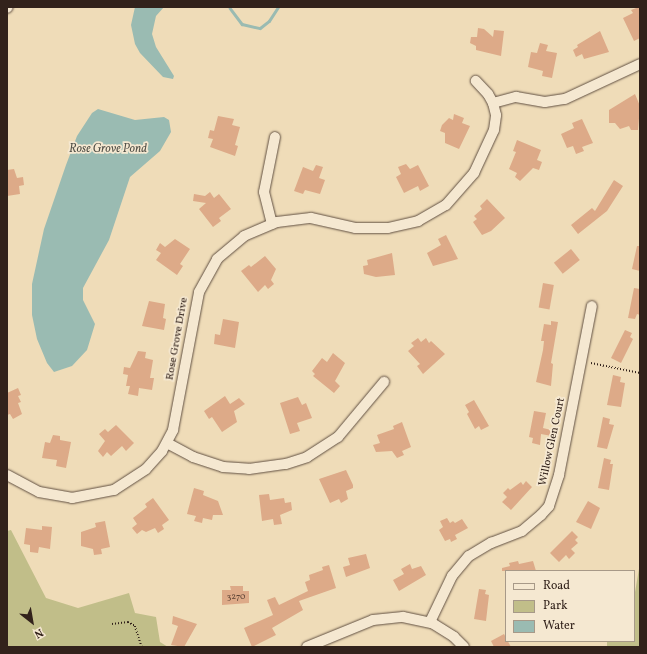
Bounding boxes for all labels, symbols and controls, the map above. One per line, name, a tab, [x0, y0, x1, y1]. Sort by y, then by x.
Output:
water label: Rose Grove Pond	[69, 143, 147, 157]
street label: Rose Grove Drive	[164, 297, 192, 381]
street label: Willow Glen Court	[537, 397, 569, 487]
legend	[505, 570, 635, 642]
text: Road	[543, 578, 570, 594]
house number: 3270	[227, 592, 245, 602]
text: Park	[543, 598, 568, 614]
north arrow	[12, 602, 52, 642]
text: Water	[543, 618, 575, 634]
text: N	[31, 624, 46, 641]

